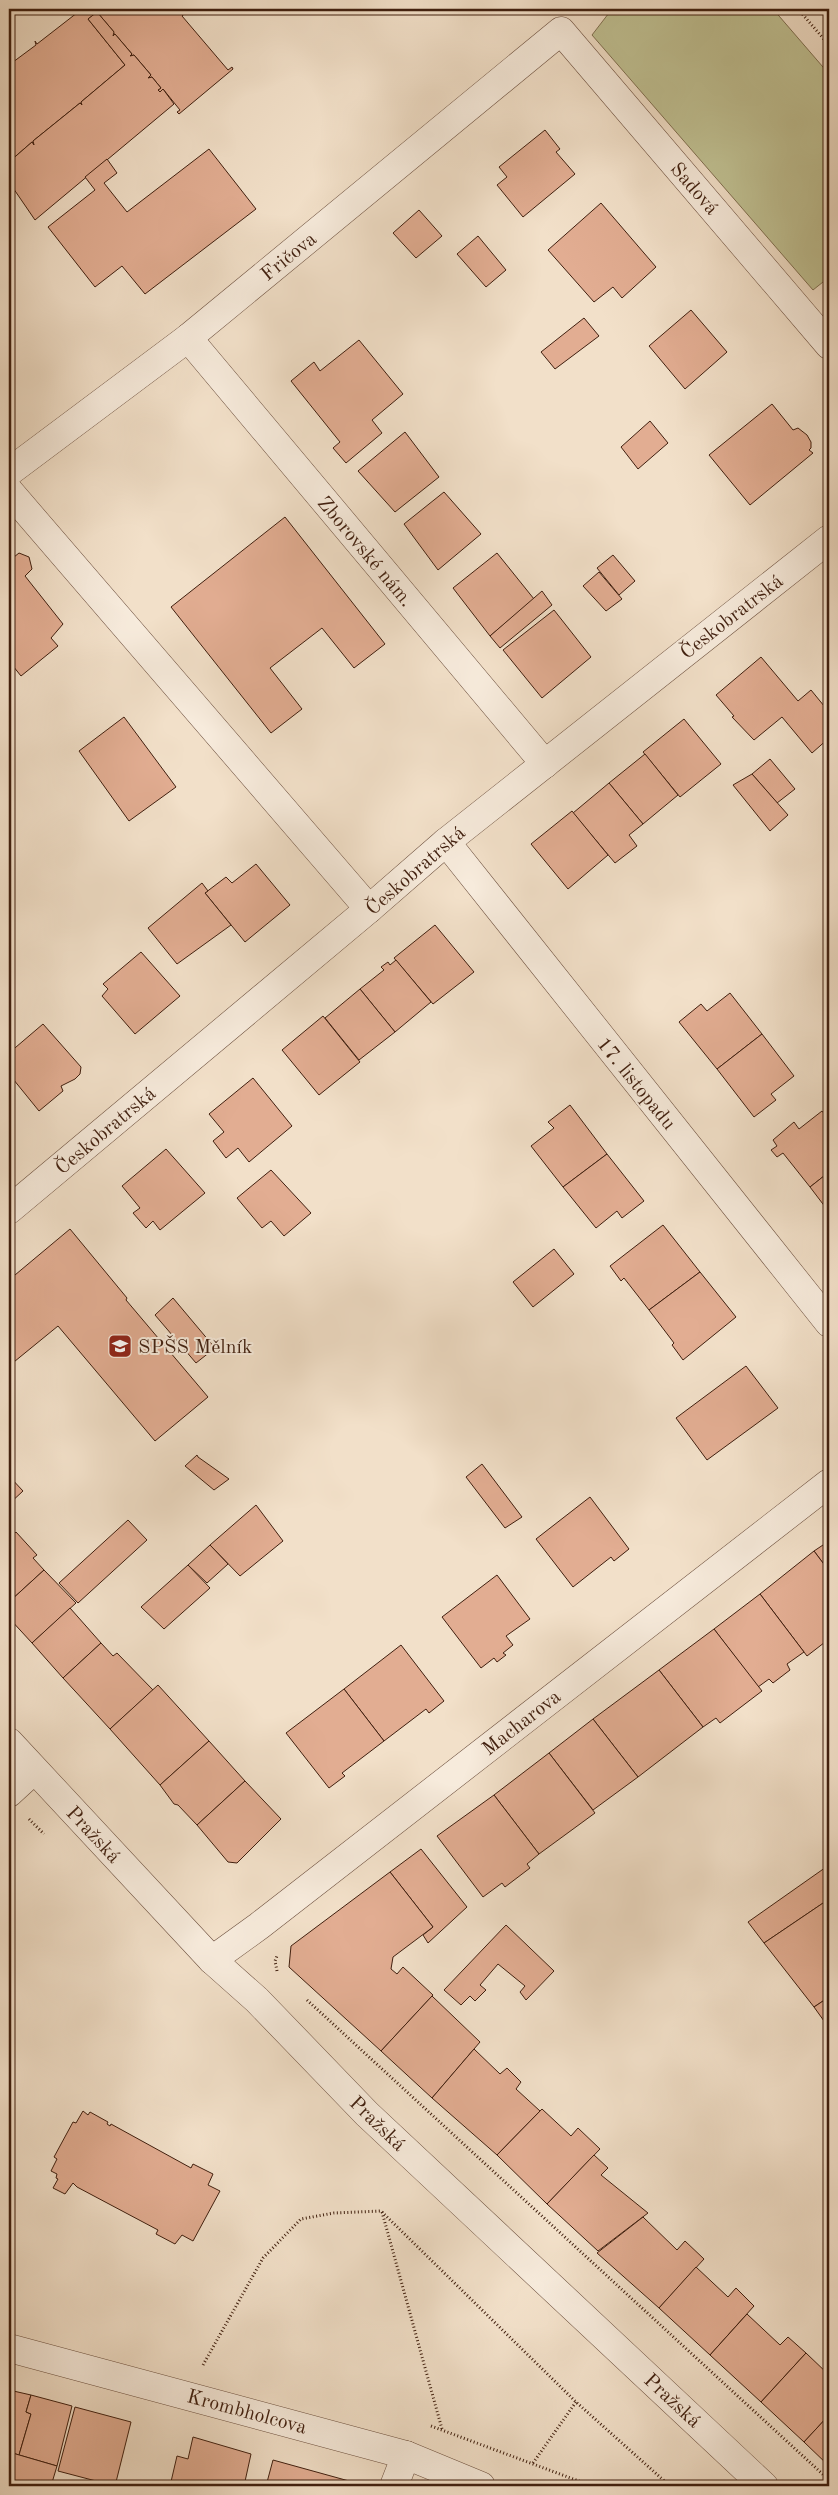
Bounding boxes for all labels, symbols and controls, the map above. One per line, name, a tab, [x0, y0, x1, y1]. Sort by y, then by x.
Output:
street label: Sadová	[666, 159, 721, 219]
street label: Fričova	[258, 229, 321, 286]
street label: Zborovské nám.	[313, 493, 416, 611]
street label: Českobratrská	[675, 568, 787, 664]
street label: Českobratrská	[360, 820, 470, 920]
street label: 17. listopadu	[592, 1034, 679, 1134]
street label: Českobratrská	[50, 1081, 160, 1179]
school or university icon: SPŠS Mělník	[107, 1333, 133, 1359]
place label: SPŠS Mělník	[138, 1334, 252, 1358]
street label: Macharova	[479, 1687, 565, 1760]
street label: Pražská	[62, 1803, 124, 1868]
street label: Pražská	[345, 2093, 409, 2156]
street label: Pražská	[639, 2370, 704, 2433]
street label: Krombholcova	[184, 2387, 309, 2439]

